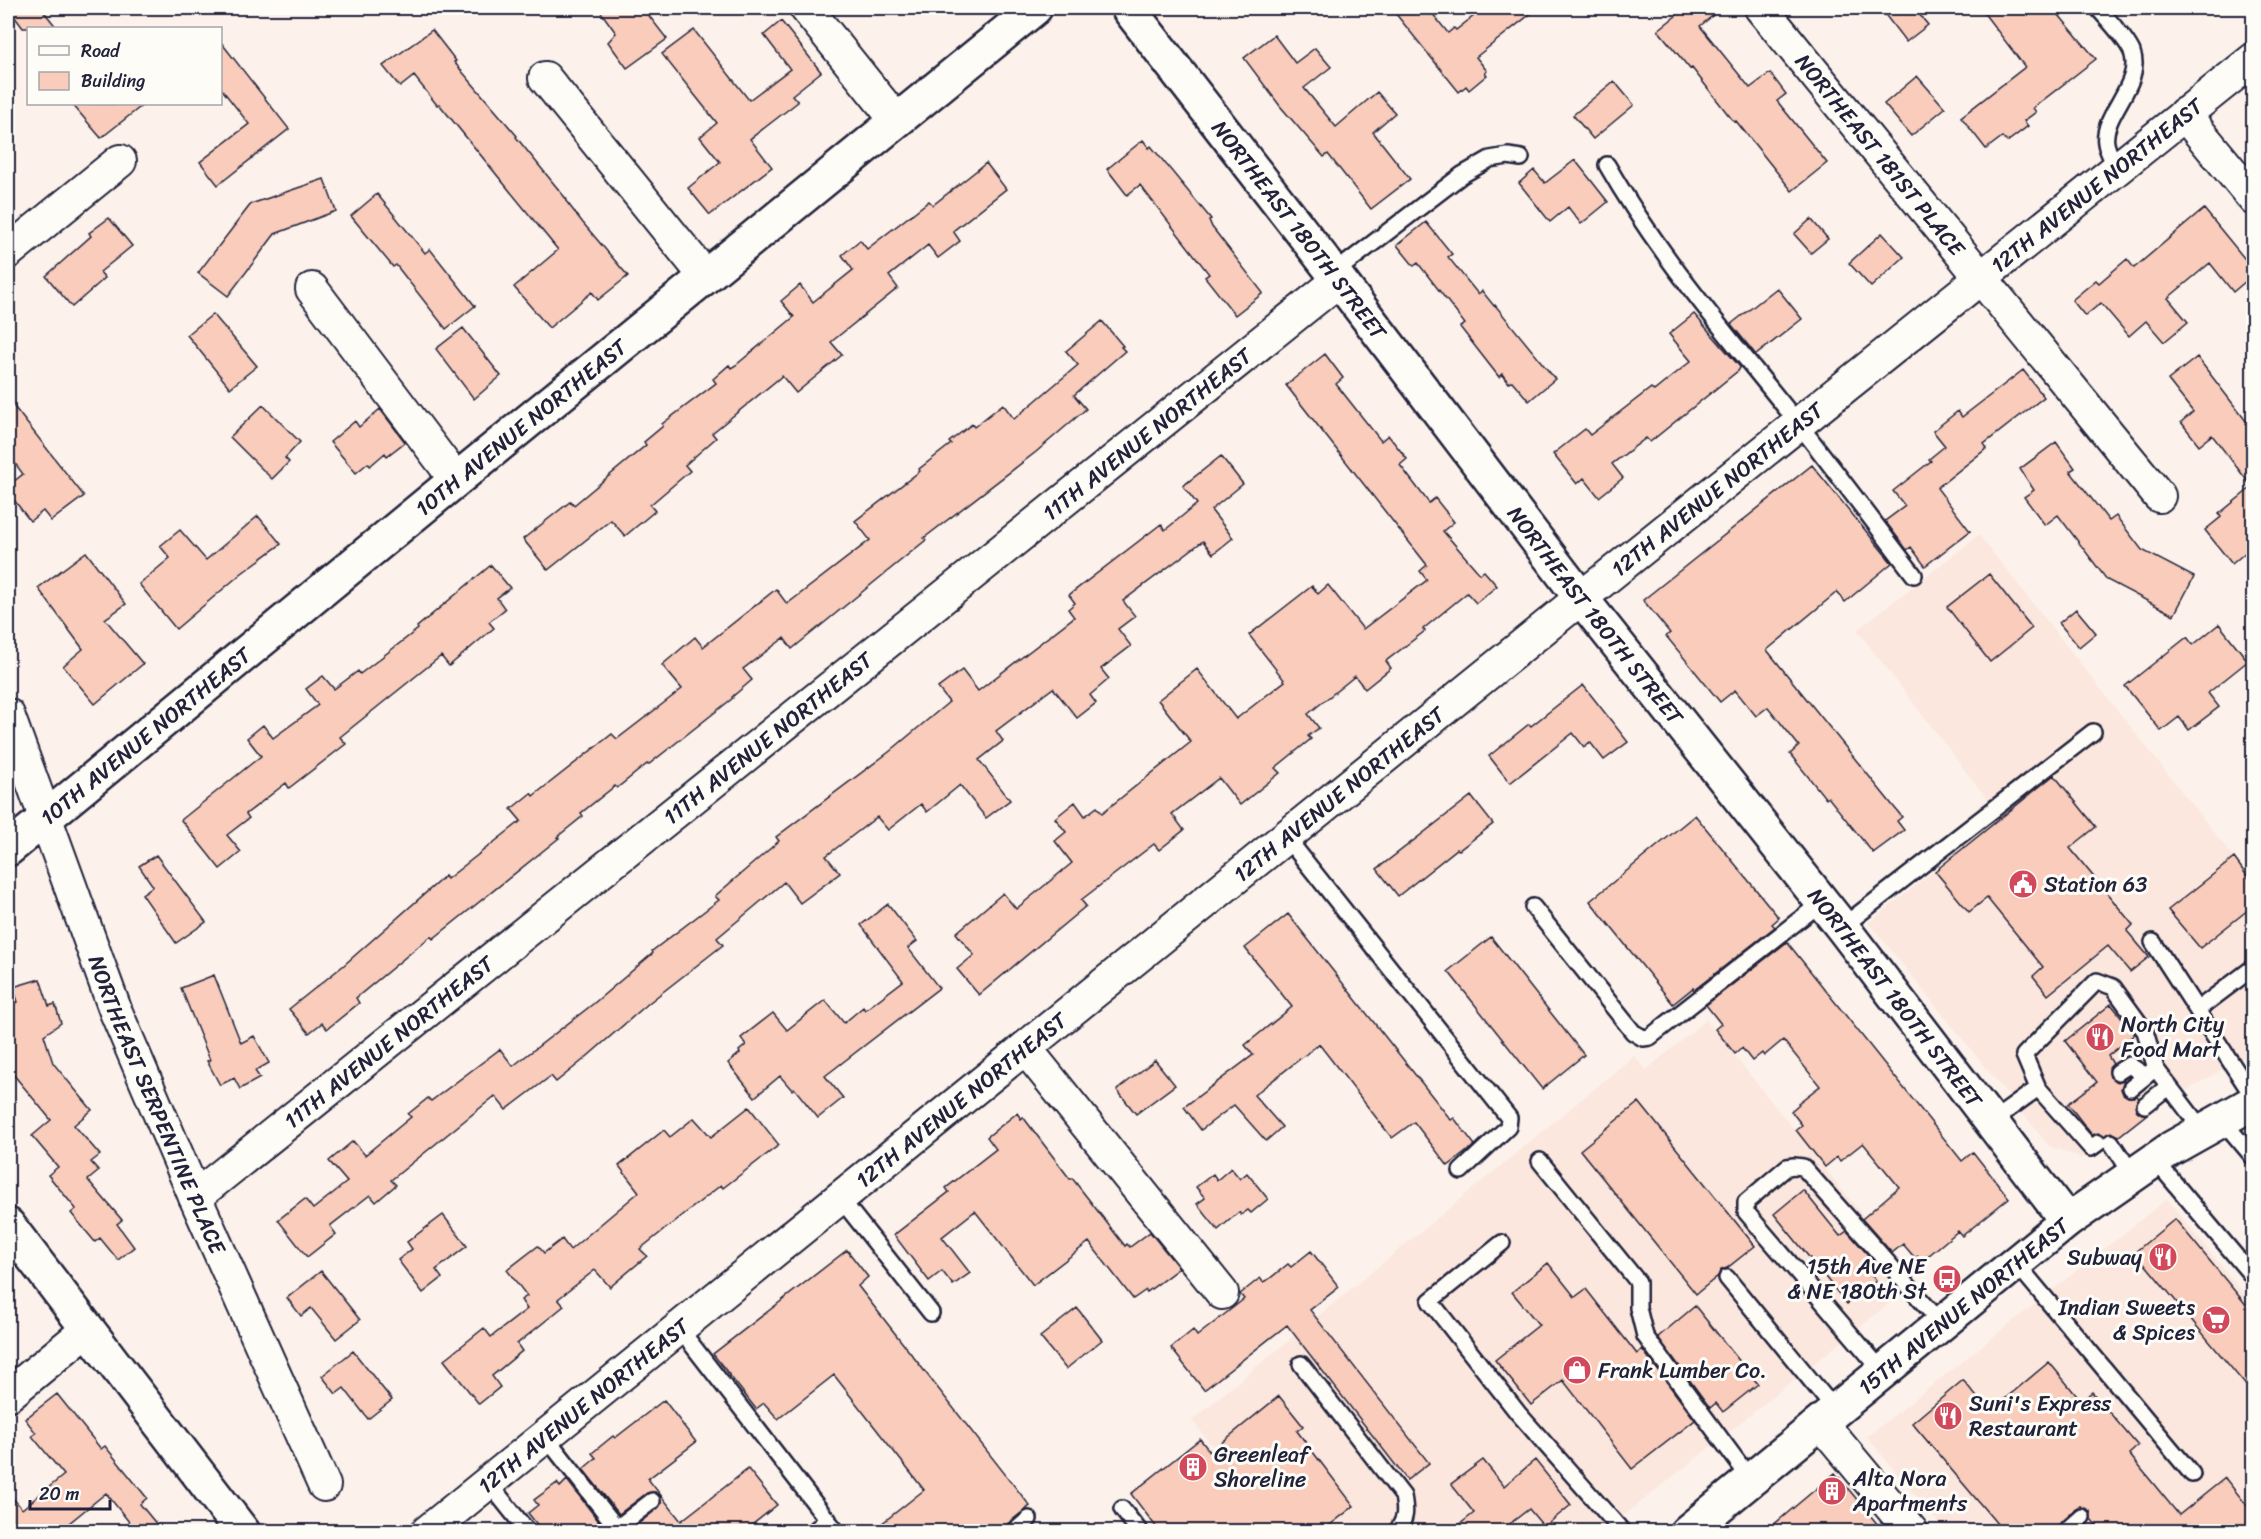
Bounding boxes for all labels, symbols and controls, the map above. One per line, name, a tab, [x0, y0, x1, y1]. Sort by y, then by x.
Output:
legend	[27, 27, 222, 105]
text: Road	[81, 35, 121, 67]
street label: NORTHEAST 181ST PLACE	[1785, 44, 1977, 266]
text: Building	[81, 65, 145, 97]
street label: 12TH AVENUE NORTHEAST	[1981, 86, 2213, 283]
street label: NORTHEAST 180TH STREET	[1202, 111, 1398, 349]
street label: 10TH AVENUE NORTHEAST	[406, 327, 637, 526]
street label: 11TH AVENUE NORTHEAST	[1033, 336, 1262, 531]
street label: 12TH AVENUE NORTHEAST	[1602, 390, 1834, 587]
street label: NORTHEAST 180TH STREET	[1497, 497, 1694, 734]
street label: 10TH AVENUE NORTHEAST	[31, 635, 261, 835]
street label: 11TH AVENUE NORTHEAST	[654, 640, 883, 835]
street label: 12TH AVENUE NORTHEAST	[1224, 695, 1455, 892]
place label: Station 63	[2044, 865, 2147, 904]
public building icon: Station 63	[2007, 868, 2039, 900]
street label: NORTHEAST 180TH STREET	[1798, 878, 1994, 1117]
street label: 11TH AVENUE NORTHEAST	[275, 944, 504, 1139]
street label: NORTHEAST SERPENTINE PLACE	[77, 949, 238, 1262]
street label: 12TH AVENUE NORTHEAST	[846, 1001, 1077, 1198]
place label: North City Food Mart	[2121, 1005, 2225, 1069]
restaurant icon: North City Food Mart	[2084, 1021, 2116, 1053]
street label: 15TH AVENUE NORTHEAST	[1849, 1206, 2079, 1405]
place label: Subway	[2067, 1238, 2143, 1277]
restaurant icon: Subway	[2147, 1241, 2179, 1273]
place label: 15th Ave NE & NE 180th St	[1787, 1247, 1928, 1311]
bus stop icon: 15th Ave NE & NE 180th St	[1931, 1263, 1963, 1295]
place label: Indian Sweets & Spices	[2057, 1288, 2195, 1352]
supermarket icon: Indian Sweets & Spices	[2200, 1304, 2232, 1336]
street label: 12TH AVENUE NORTHEAST	[468, 1306, 699, 1504]
place label: Frank Lumber Co.	[1598, 1351, 1767, 1390]
shop icon: Frank Lumber Co.	[1561, 1354, 1593, 1386]
place label: Suni's Express Restaurant	[1969, 1384, 2112, 1448]
restaurant icon: Suni's Express Restaurant	[1932, 1400, 1964, 1432]
place label: Greenleaf Shoreline	[1214, 1435, 1312, 1499]
building icon: Greenleaf Shoreline	[1177, 1451, 1209, 1483]
place label: Alta Nora Apartments	[1852, 1459, 1968, 1523]
scale bar	[30, 1473, 110, 1511]
building icon: Alta Nora Apartments	[1816, 1475, 1848, 1507]
text: 20 m	[39, 1478, 79, 1510]

